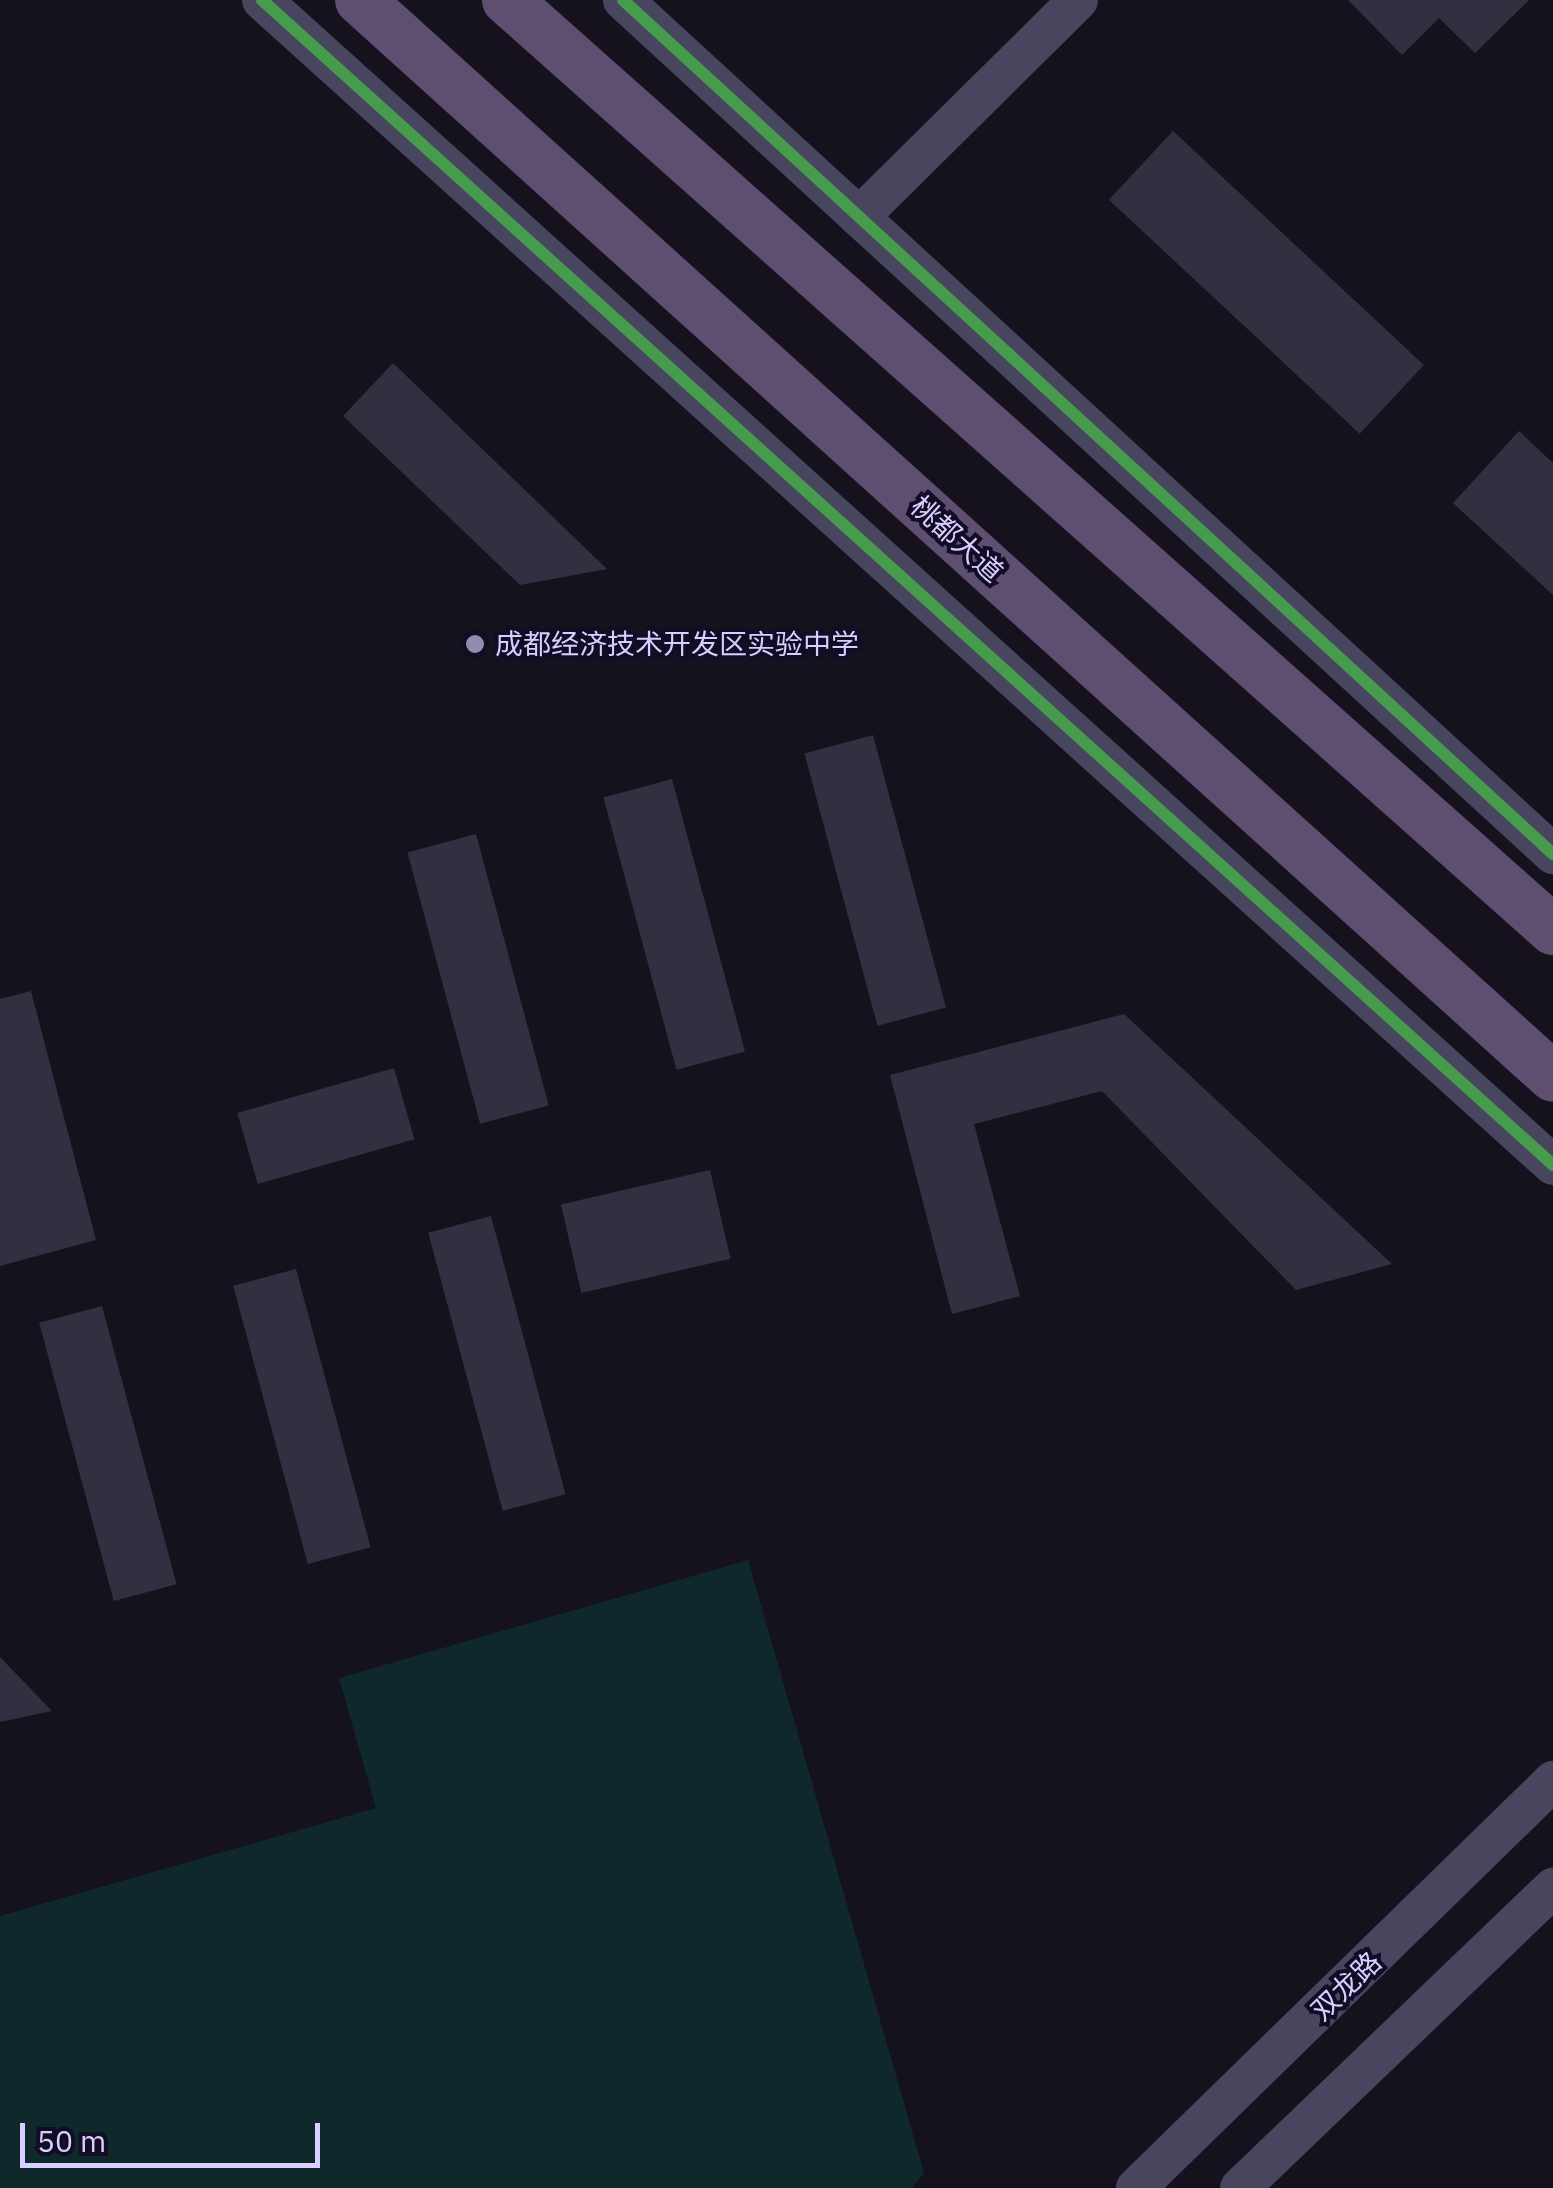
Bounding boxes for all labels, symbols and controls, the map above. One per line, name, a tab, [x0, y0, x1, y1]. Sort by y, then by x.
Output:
street label: 桃都大道	[904, 489, 1010, 589]
place label: 成都经济技术开发区实验中学	[495, 627, 859, 661]
marker: 成都经济技术开发区实验中学	[464, 633, 486, 655]
street label: 双龙路	[1304, 1945, 1388, 2027]
scale bar	[25, 2103, 325, 2165]
text: 50 m	[37, 2121, 106, 2160]

